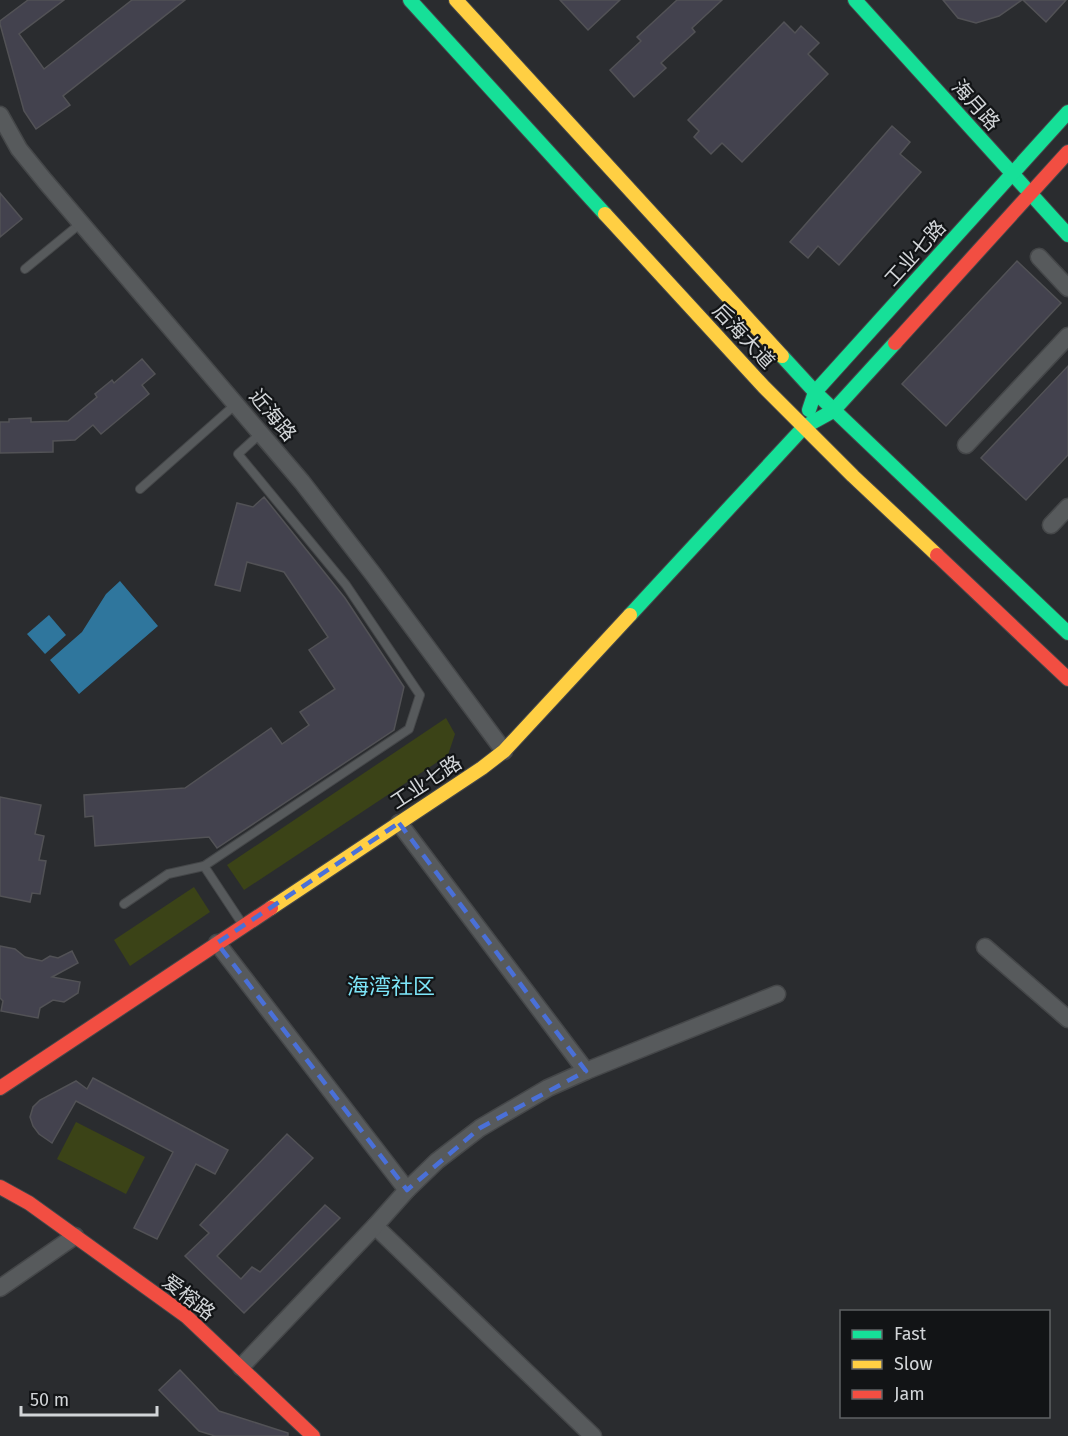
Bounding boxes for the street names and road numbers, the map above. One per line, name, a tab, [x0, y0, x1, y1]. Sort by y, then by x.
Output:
street label: 海月路	[947, 75, 1005, 135]
street label: 工业七路	[879, 215, 951, 291]
street label: 后海大道	[708, 299, 780, 373]
street label: 近海路	[245, 384, 301, 446]
street label: 工业七路	[386, 750, 466, 814]
street label: 爱榕路	[158, 1269, 220, 1325]

